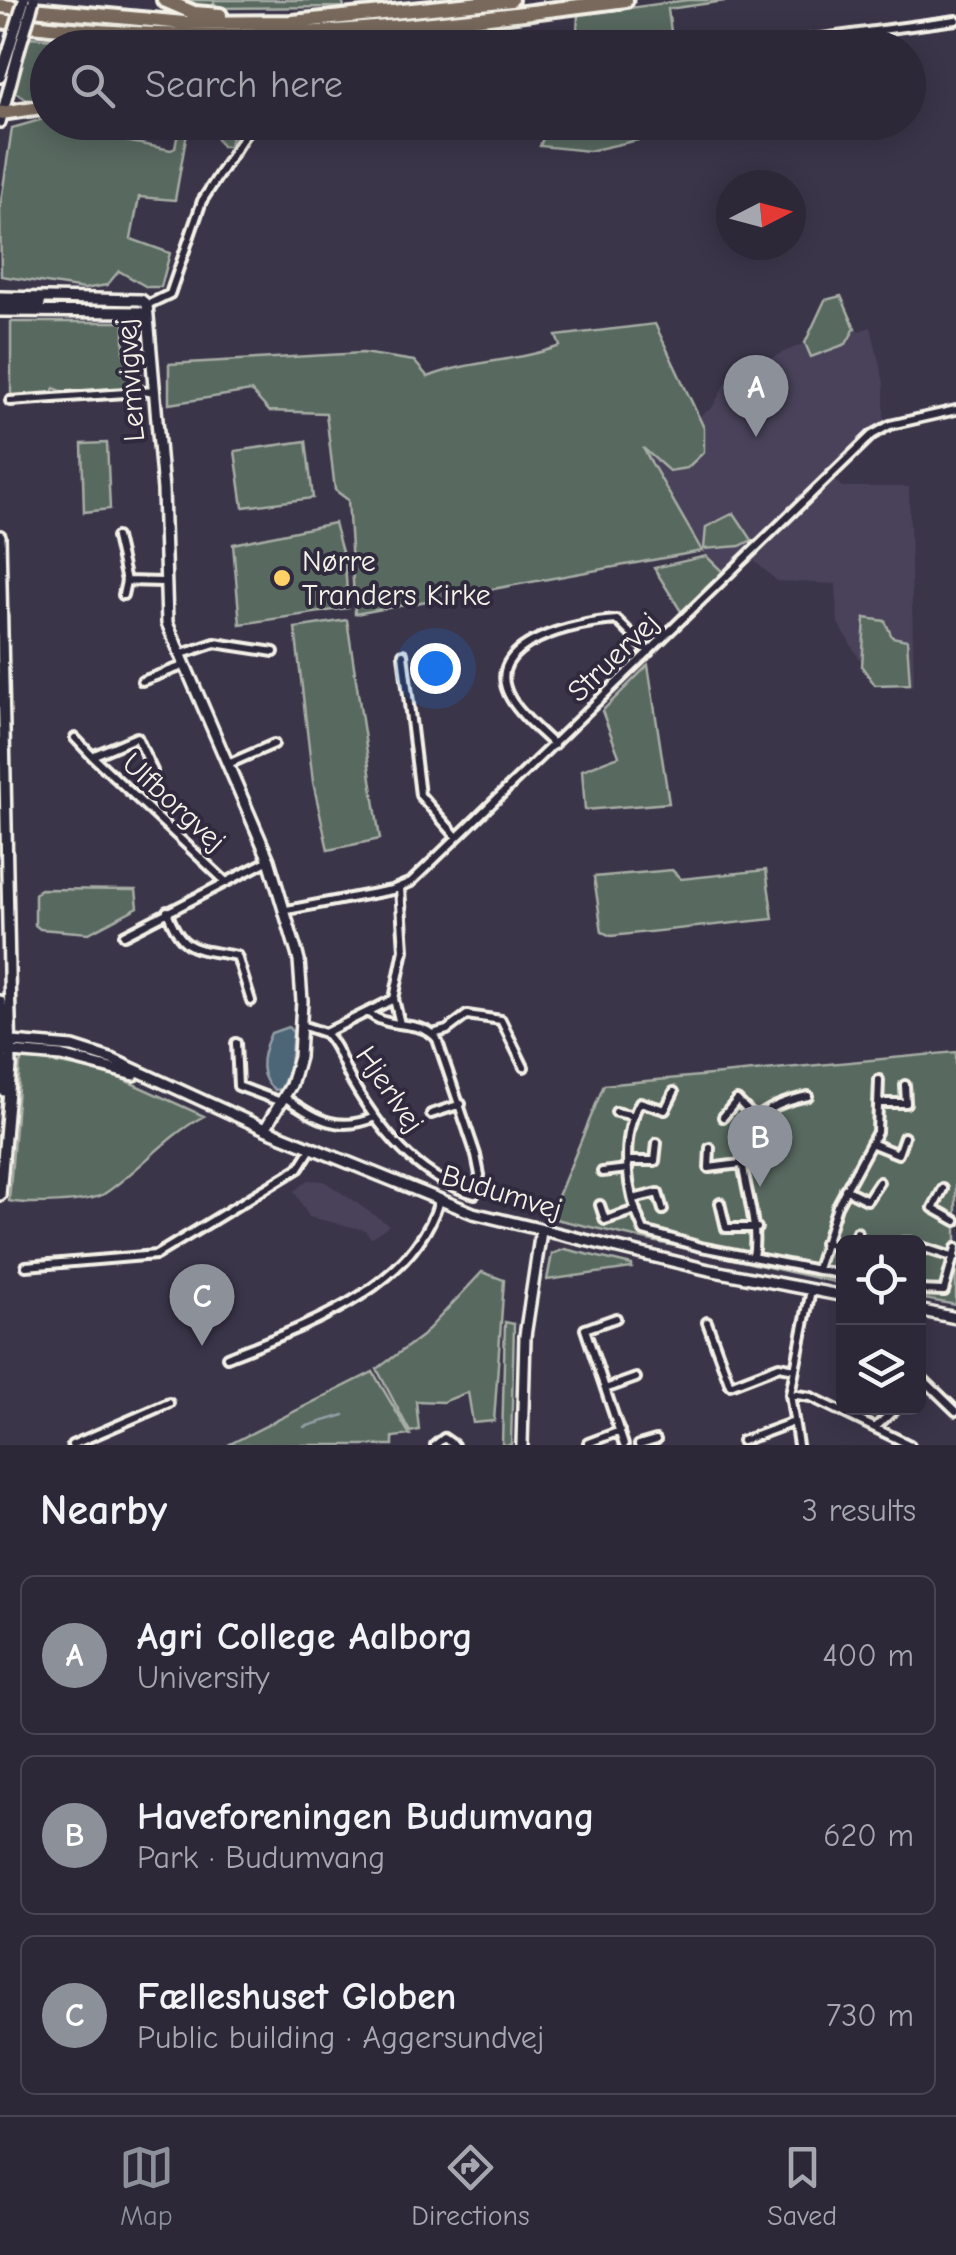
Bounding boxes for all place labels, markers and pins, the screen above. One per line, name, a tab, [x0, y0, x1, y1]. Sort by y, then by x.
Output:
pin: A	[724, 354, 788, 437]
place label: Nørre Tranders Kirke	[302, 544, 491, 613]
marker: Nørre Tranders Kirke	[271, 567, 293, 589]
pin: B	[728, 1104, 792, 1187]
pin: C	[170, 1264, 234, 1346]

